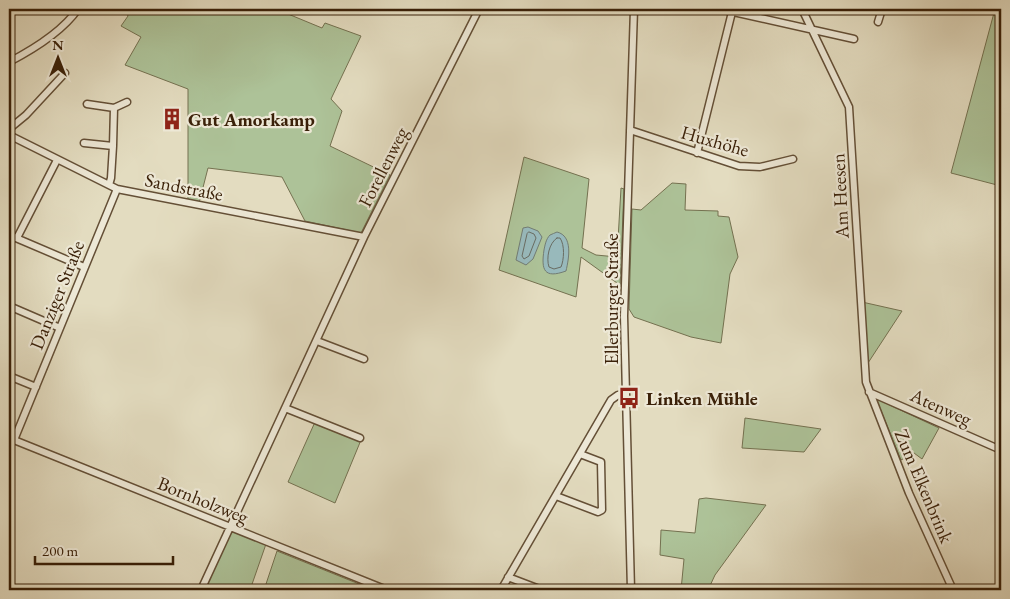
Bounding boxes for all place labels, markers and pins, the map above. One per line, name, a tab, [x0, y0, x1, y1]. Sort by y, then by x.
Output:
building icon: Gut Amorkamp	[159, 106, 185, 132]
place label: Gut Amorkamp	[188, 107, 315, 132]
bus stop icon: Linken Mühle	[616, 385, 642, 411]
place label: Linken Mühle	[646, 386, 758, 411]

